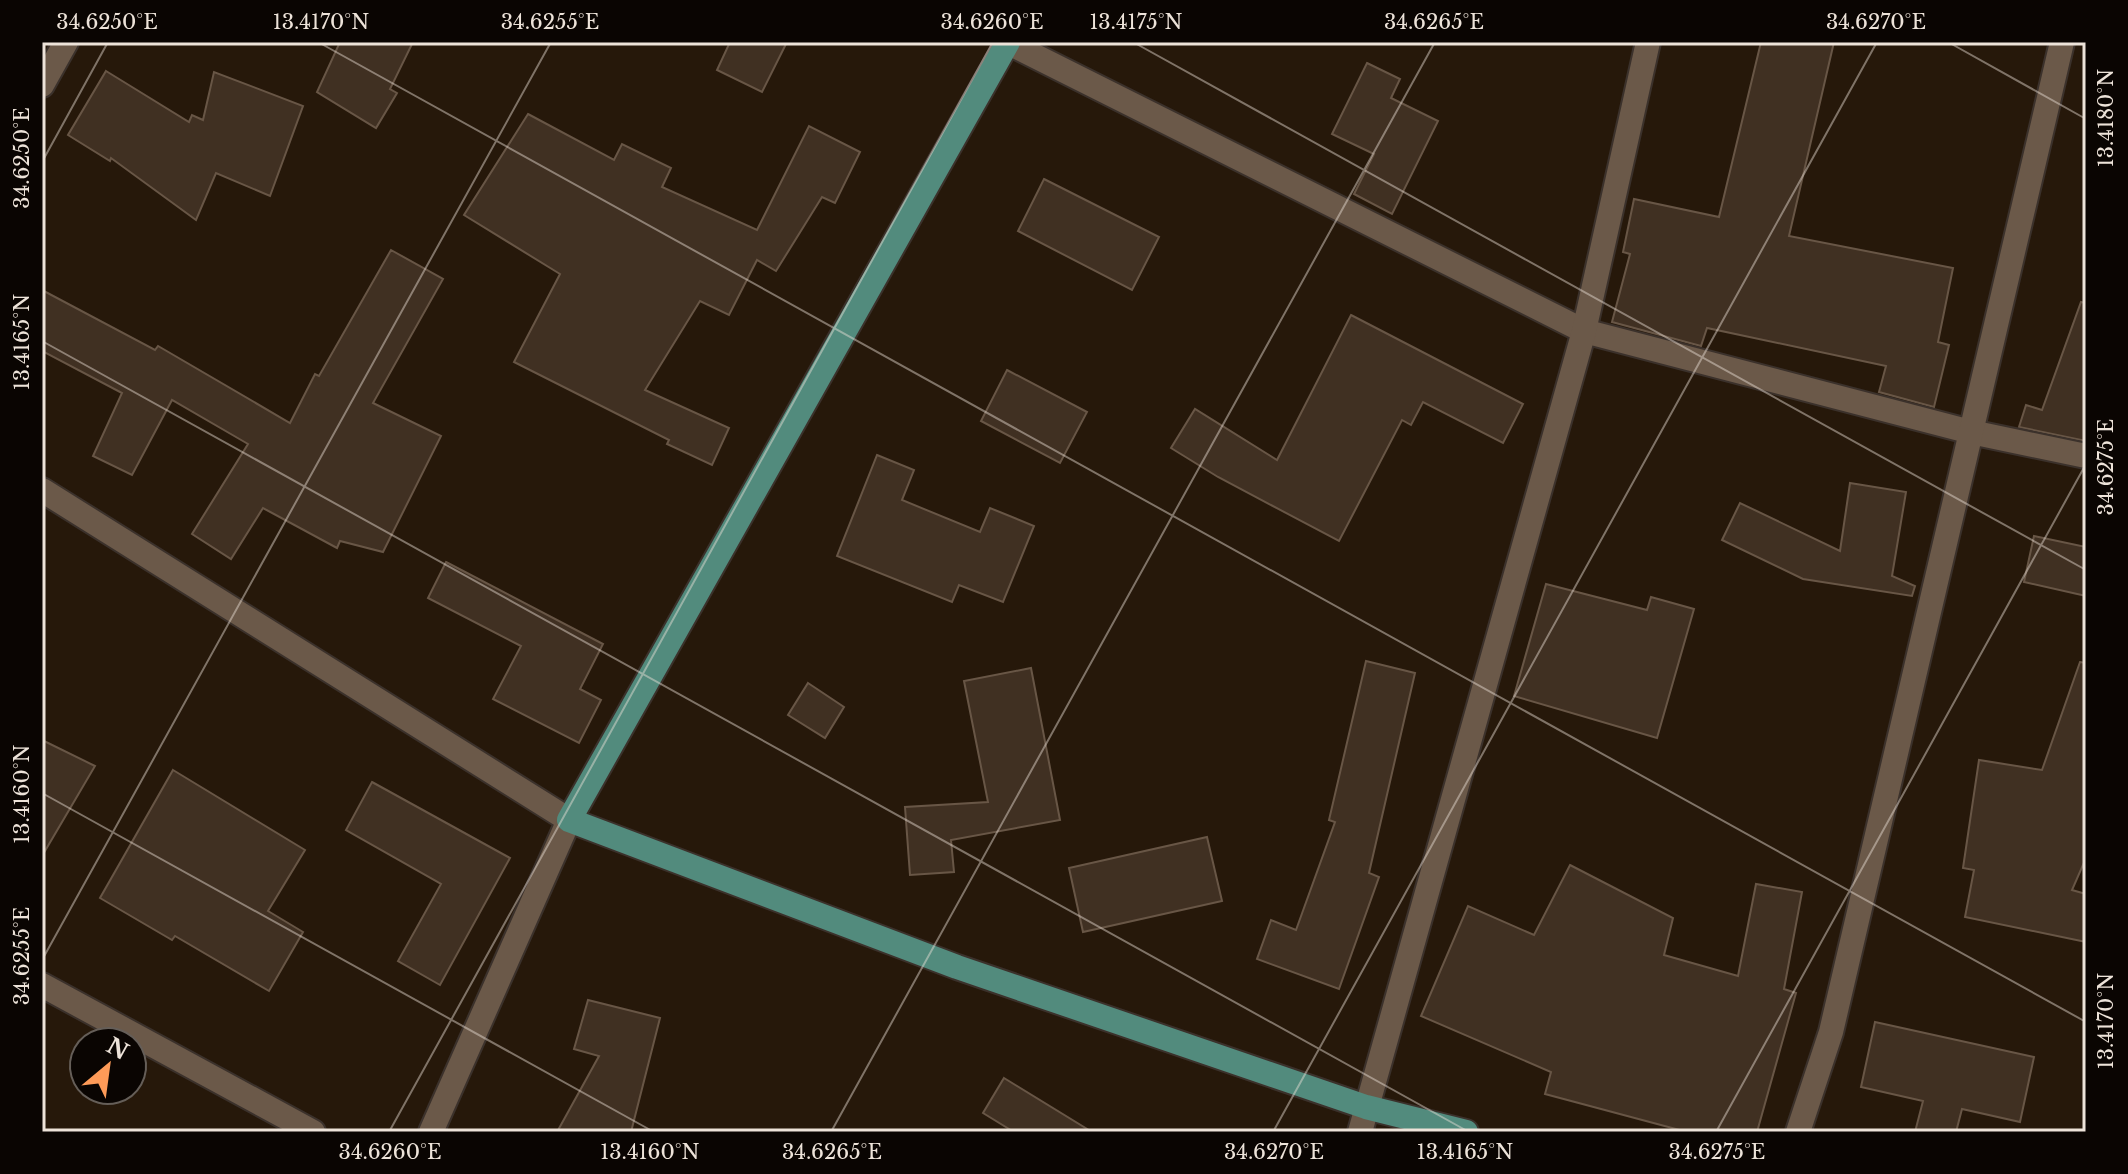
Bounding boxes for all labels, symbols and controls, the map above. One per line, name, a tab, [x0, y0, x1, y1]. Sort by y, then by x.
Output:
text: 34.6250°E	[56, 10, 158, 34]
text: 13.4170°N	[273, 10, 369, 34]
text: 34.6255°E	[501, 10, 599, 34]
text: 34.6260°E	[941, 10, 1043, 34]
text: 13.4175°N	[1089, 10, 1183, 34]
text: 34.6265°E	[1384, 10, 1484, 34]
text: 34.6270°E	[1826, 10, 1926, 34]
text: 13.4180°N	[2094, 69, 2118, 167]
text: 34.6250°E	[10, 107, 34, 209]
text: 13.4165°N	[10, 294, 34, 390]
text: 34.6275°E	[2094, 419, 2118, 515]
text: 13.4160°N	[10, 744, 34, 844]
text: 34.6255°E	[10, 907, 34, 1005]
text: 13.4170°N	[2094, 973, 2118, 1069]
north arrow	[68, 1026, 148, 1106]
text: N	[102, 1032, 133, 1066]
text: 34.6260°E	[339, 1140, 441, 1164]
text: 13.4160°N	[600, 1140, 700, 1164]
text: 34.6265°E	[782, 1140, 882, 1164]
text: 34.6270°E	[1224, 1140, 1324, 1164]
text: 13.4165°N	[1417, 1140, 1513, 1164]
text: 34.6275°E	[1669, 1140, 1765, 1164]

